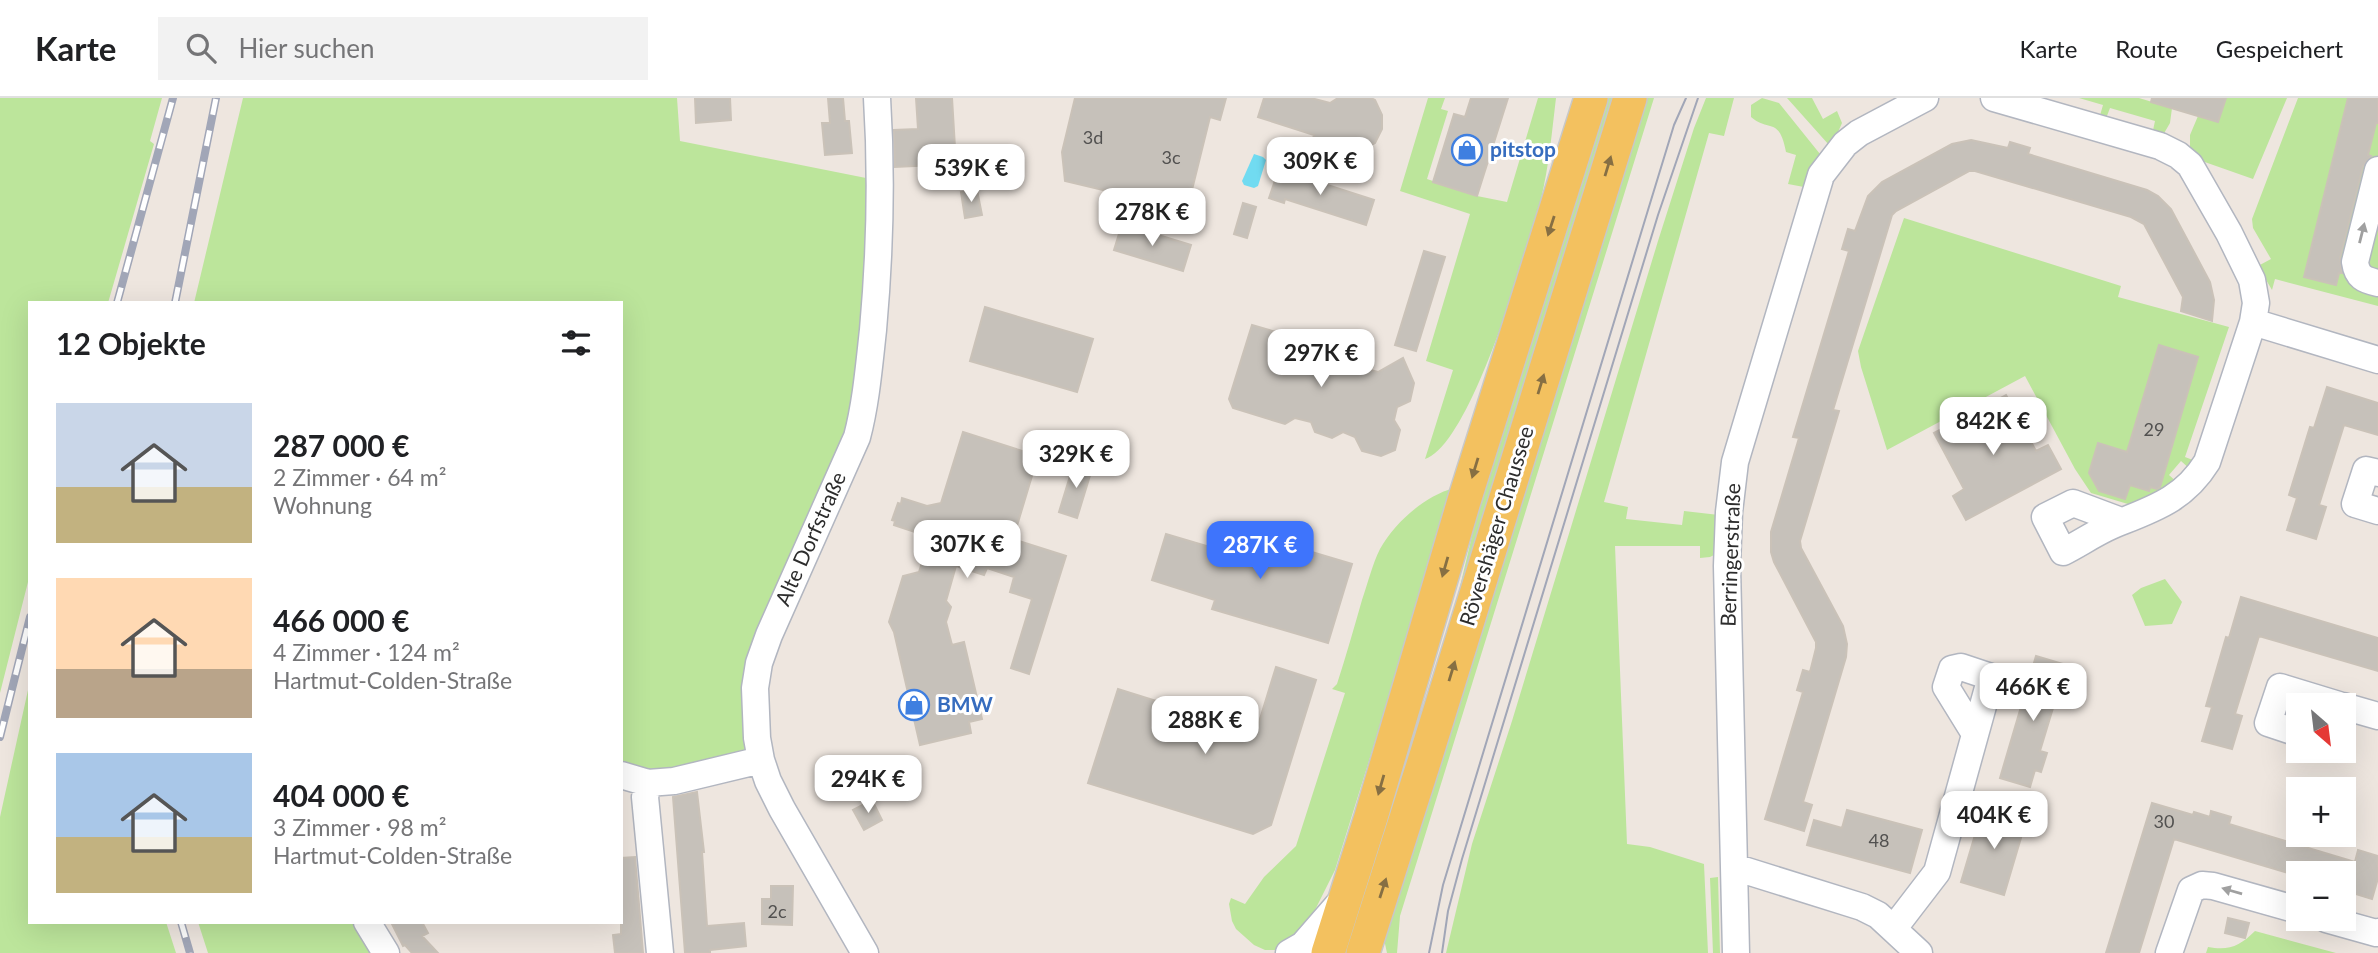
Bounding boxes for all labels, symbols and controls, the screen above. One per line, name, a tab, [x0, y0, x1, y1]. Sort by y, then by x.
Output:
search box	[158, 17, 648, 80]
text: Karte	[35, 28, 116, 68]
icon: search	[182, 29, 220, 67]
text: Hier suchen	[238, 32, 375, 64]
text: Karte	[2020, 34, 2077, 63]
text: Route	[2115, 34, 2178, 63]
text: Gespeichert	[2216, 34, 2343, 63]
house number: 3d	[1083, 126, 1103, 148]
shop icon: pitstop	[1450, 133, 1484, 167]
place label: pitstop	[1490, 136, 1556, 161]
pin: 309K €	[1263, 138, 1377, 197]
pin: 539K €	[914, 144, 1028, 204]
house number: 3c	[1161, 146, 1181, 168]
text: 309K €	[1283, 146, 1357, 174]
text: 539K €	[934, 153, 1008, 181]
one-way arrow	[1604, 156, 1614, 177]
pin: 278K €	[1095, 188, 1209, 248]
text: 278K €	[1115, 197, 1189, 225]
one-way arrow	[1545, 215, 1556, 236]
one-way arrow	[2357, 222, 2368, 244]
icon: filters	[557, 324, 595, 362]
text: 12 Objekte	[56, 325, 206, 361]
pin: 297K €	[1264, 330, 1378, 389]
text: 297K €	[1284, 338, 1358, 366]
one-way arrow	[1537, 373, 1547, 394]
pin: 842K €	[1936, 398, 2050, 457]
text: 842K €	[1956, 406, 2030, 434]
house number: 29	[2144, 418, 2164, 440]
street label: Rövershäger Chaussee	[1453, 423, 1538, 628]
text: 287 000 €	[273, 427, 409, 463]
pin: 329K €	[1019, 430, 1133, 490]
icon: home	[112, 431, 196, 515]
text: 329K €	[1039, 439, 1113, 467]
one-way arrow	[1469, 457, 1479, 478]
text: 2 Zimmer · 64 m²	[273, 463, 446, 491]
street label: Alte Dorfstraße	[769, 468, 850, 609]
street label: Berringerstraße	[1714, 483, 1745, 627]
text: Wohnung	[273, 491, 372, 519]
pin: 307K €	[910, 520, 1024, 580]
pin: 287K €	[1203, 522, 1317, 581]
text: 307K €	[930, 529, 1004, 557]
text: 287K €	[1223, 530, 1297, 558]
one-way arrow	[1439, 557, 1449, 578]
text: 466 000 €	[273, 602, 409, 638]
icon: home	[112, 606, 196, 690]
text: 4 Zimmer · 124 m²	[273, 638, 460, 666]
one-way arrow	[1448, 660, 1458, 681]
pin: 466K €	[1976, 664, 2090, 723]
text: Hartmut-Colden-Straße	[273, 666, 512, 694]
text: 466K €	[1996, 672, 2070, 700]
shop icon: BMW	[897, 688, 931, 722]
place label: BMW	[937, 691, 993, 716]
north arrow	[2286, 693, 2356, 763]
map controls	[2286, 693, 2356, 931]
pin: 288K €	[1148, 696, 1262, 756]
text: 288K €	[1168, 705, 1242, 733]
pin: 294K €	[811, 756, 925, 815]
text: 294K €	[831, 764, 905, 792]
one-way arrow	[1375, 775, 1385, 796]
text: 404 000 €	[273, 777, 409, 813]
button: +	[2286, 777, 2356, 847]
icon: home	[112, 781, 196, 865]
pin: 404K €	[1937, 792, 2051, 851]
text: 404K €	[1957, 800, 2031, 828]
house number: 30	[2154, 810, 2174, 832]
text: 3 Zimmer · 98 m²	[273, 813, 446, 841]
house number: 48	[1869, 829, 1889, 851]
text: Hartmut-Colden-Straße	[273, 841, 512, 869]
button: −	[2286, 861, 2356, 931]
one-way arrow	[1379, 877, 1389, 898]
one-way arrow	[2221, 886, 2242, 896]
house number: 2c	[767, 900, 787, 922]

